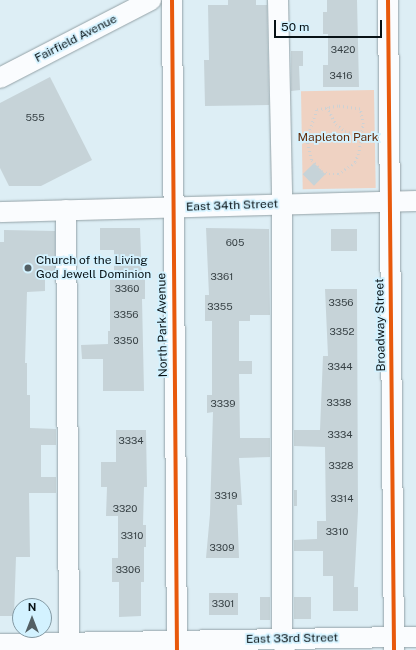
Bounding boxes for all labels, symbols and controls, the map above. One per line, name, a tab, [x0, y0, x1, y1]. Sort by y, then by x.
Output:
street label: Fairfield Avenue	[32, 12, 120, 66]
scale bar	[276, 12, 384, 38]
text: 50 m	[281, 20, 309, 34]
house number: 3420	[331, 44, 355, 56]
house number: 3416	[330, 70, 352, 82]
house number: 555	[25, 112, 45, 124]
park label: Mapleton Park	[298, 131, 378, 145]
street label: East 34th Street	[186, 197, 278, 215]
house number: 605	[226, 237, 244, 249]
place label: Church of the Living God Jewell Dominion	[36, 254, 151, 282]
marker: Church of the Living God Jewell Dominion	[23, 263, 33, 273]
house number: 3361	[211, 271, 233, 283]
street label: North Park Avenue	[155, 273, 171, 377]
street label: Broadway Street	[373, 278, 389, 372]
house number: 3360	[115, 283, 139, 295]
house number: 3356	[328, 297, 354, 309]
house number: 3355	[207, 301, 233, 313]
house number: 3356	[113, 309, 139, 321]
house number: 3352	[330, 326, 354, 338]
house number: 3350	[113, 335, 139, 347]
house number: 3344	[327, 361, 353, 373]
house number: 3338	[326, 397, 352, 409]
house number: 3339	[211, 398, 235, 410]
house number: 3334	[327, 429, 353, 441]
house number: 3334	[118, 435, 144, 447]
house number: 3328	[329, 460, 353, 472]
house number: 3319	[215, 490, 237, 502]
house number: 3314	[331, 493, 353, 505]
house number: 3320	[113, 503, 137, 515]
house number: 3310	[326, 526, 348, 538]
house number: 3310	[121, 530, 143, 542]
house number: 3309	[210, 542, 234, 554]
house number: 3306	[116, 564, 140, 576]
north arrow	[12, 598, 52, 638]
house number: 3301	[212, 598, 234, 610]
text: N	[28, 601, 36, 613]
street label: East 33rd Street	[246, 631, 338, 647]

